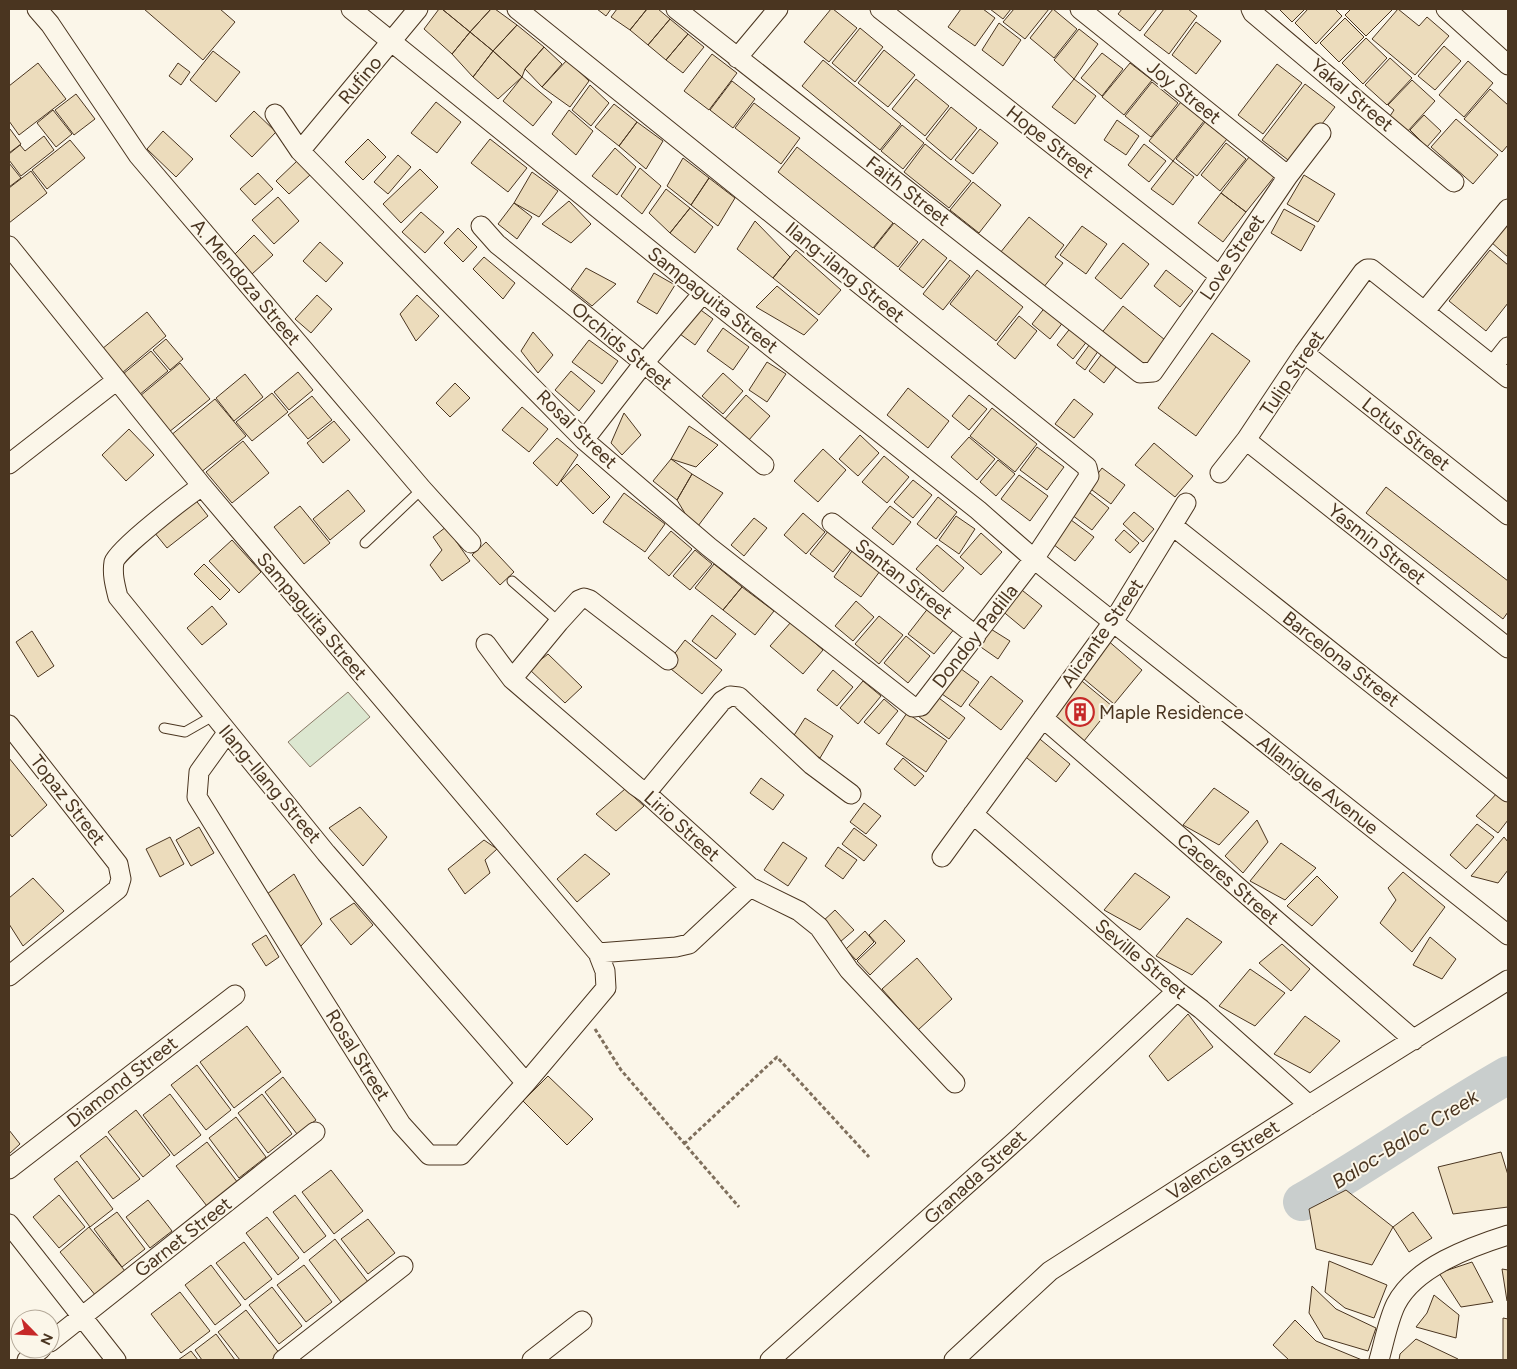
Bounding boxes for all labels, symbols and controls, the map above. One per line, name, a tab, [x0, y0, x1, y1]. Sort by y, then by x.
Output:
street label: Rufino	[333, 51, 387, 109]
street label: Yakal Street	[1306, 54, 1398, 136]
street label: Joy Street	[1142, 55, 1226, 129]
street label: Hope Street	[1002, 101, 1098, 183]
street label: Faith Street	[862, 151, 954, 231]
street label: Love Street	[1195, 210, 1269, 304]
street label: A. Mendoza Street	[187, 214, 305, 350]
street label: Ilang-ilang Street	[781, 217, 909, 327]
street label: Sampaguita Street	[643, 242, 783, 358]
street label: Orchids Street	[567, 297, 677, 395]
street label: Tulip Street	[1255, 326, 1329, 420]
street label: Rosal Street	[532, 385, 622, 473]
street label: Lotus Street	[1357, 392, 1455, 476]
street label: Yasmin Street	[1323, 499, 1431, 589]
street label: Santan Street	[851, 534, 957, 624]
street label: Sampaguita Street	[252, 548, 372, 684]
street label: Alicante Street	[1056, 574, 1148, 692]
street label: Dondoy Padilla	[927, 580, 1023, 692]
street label: Barcelona Street	[1278, 606, 1404, 712]
building icon: Maple Residence	[1065, 697, 1095, 727]
place label: Maple Residence	[1099, 701, 1244, 724]
street label: Ilang-Ilang Street	[214, 720, 326, 848]
street label: Allanigue Avenue	[1253, 731, 1383, 839]
street label: Topaz Street	[26, 750, 110, 850]
street label: Lirio Street	[639, 786, 725, 866]
street label: Caceres Street	[1172, 828, 1284, 930]
street label: Seville Street	[1090, 914, 1192, 1004]
street label: Rosal Street	[321, 1005, 395, 1105]
street label: Diamond Street	[62, 1032, 182, 1132]
water label: Baloc-Baloc Creek	[1327, 1084, 1484, 1194]
street label: Valencia Street	[1162, 1115, 1284, 1205]
street label: Granada Street	[919, 1125, 1031, 1229]
street label: Garnet Street	[130, 1192, 236, 1282]
north arrow	[10, 1309, 60, 1359]
text: N	[36, 1331, 56, 1347]

